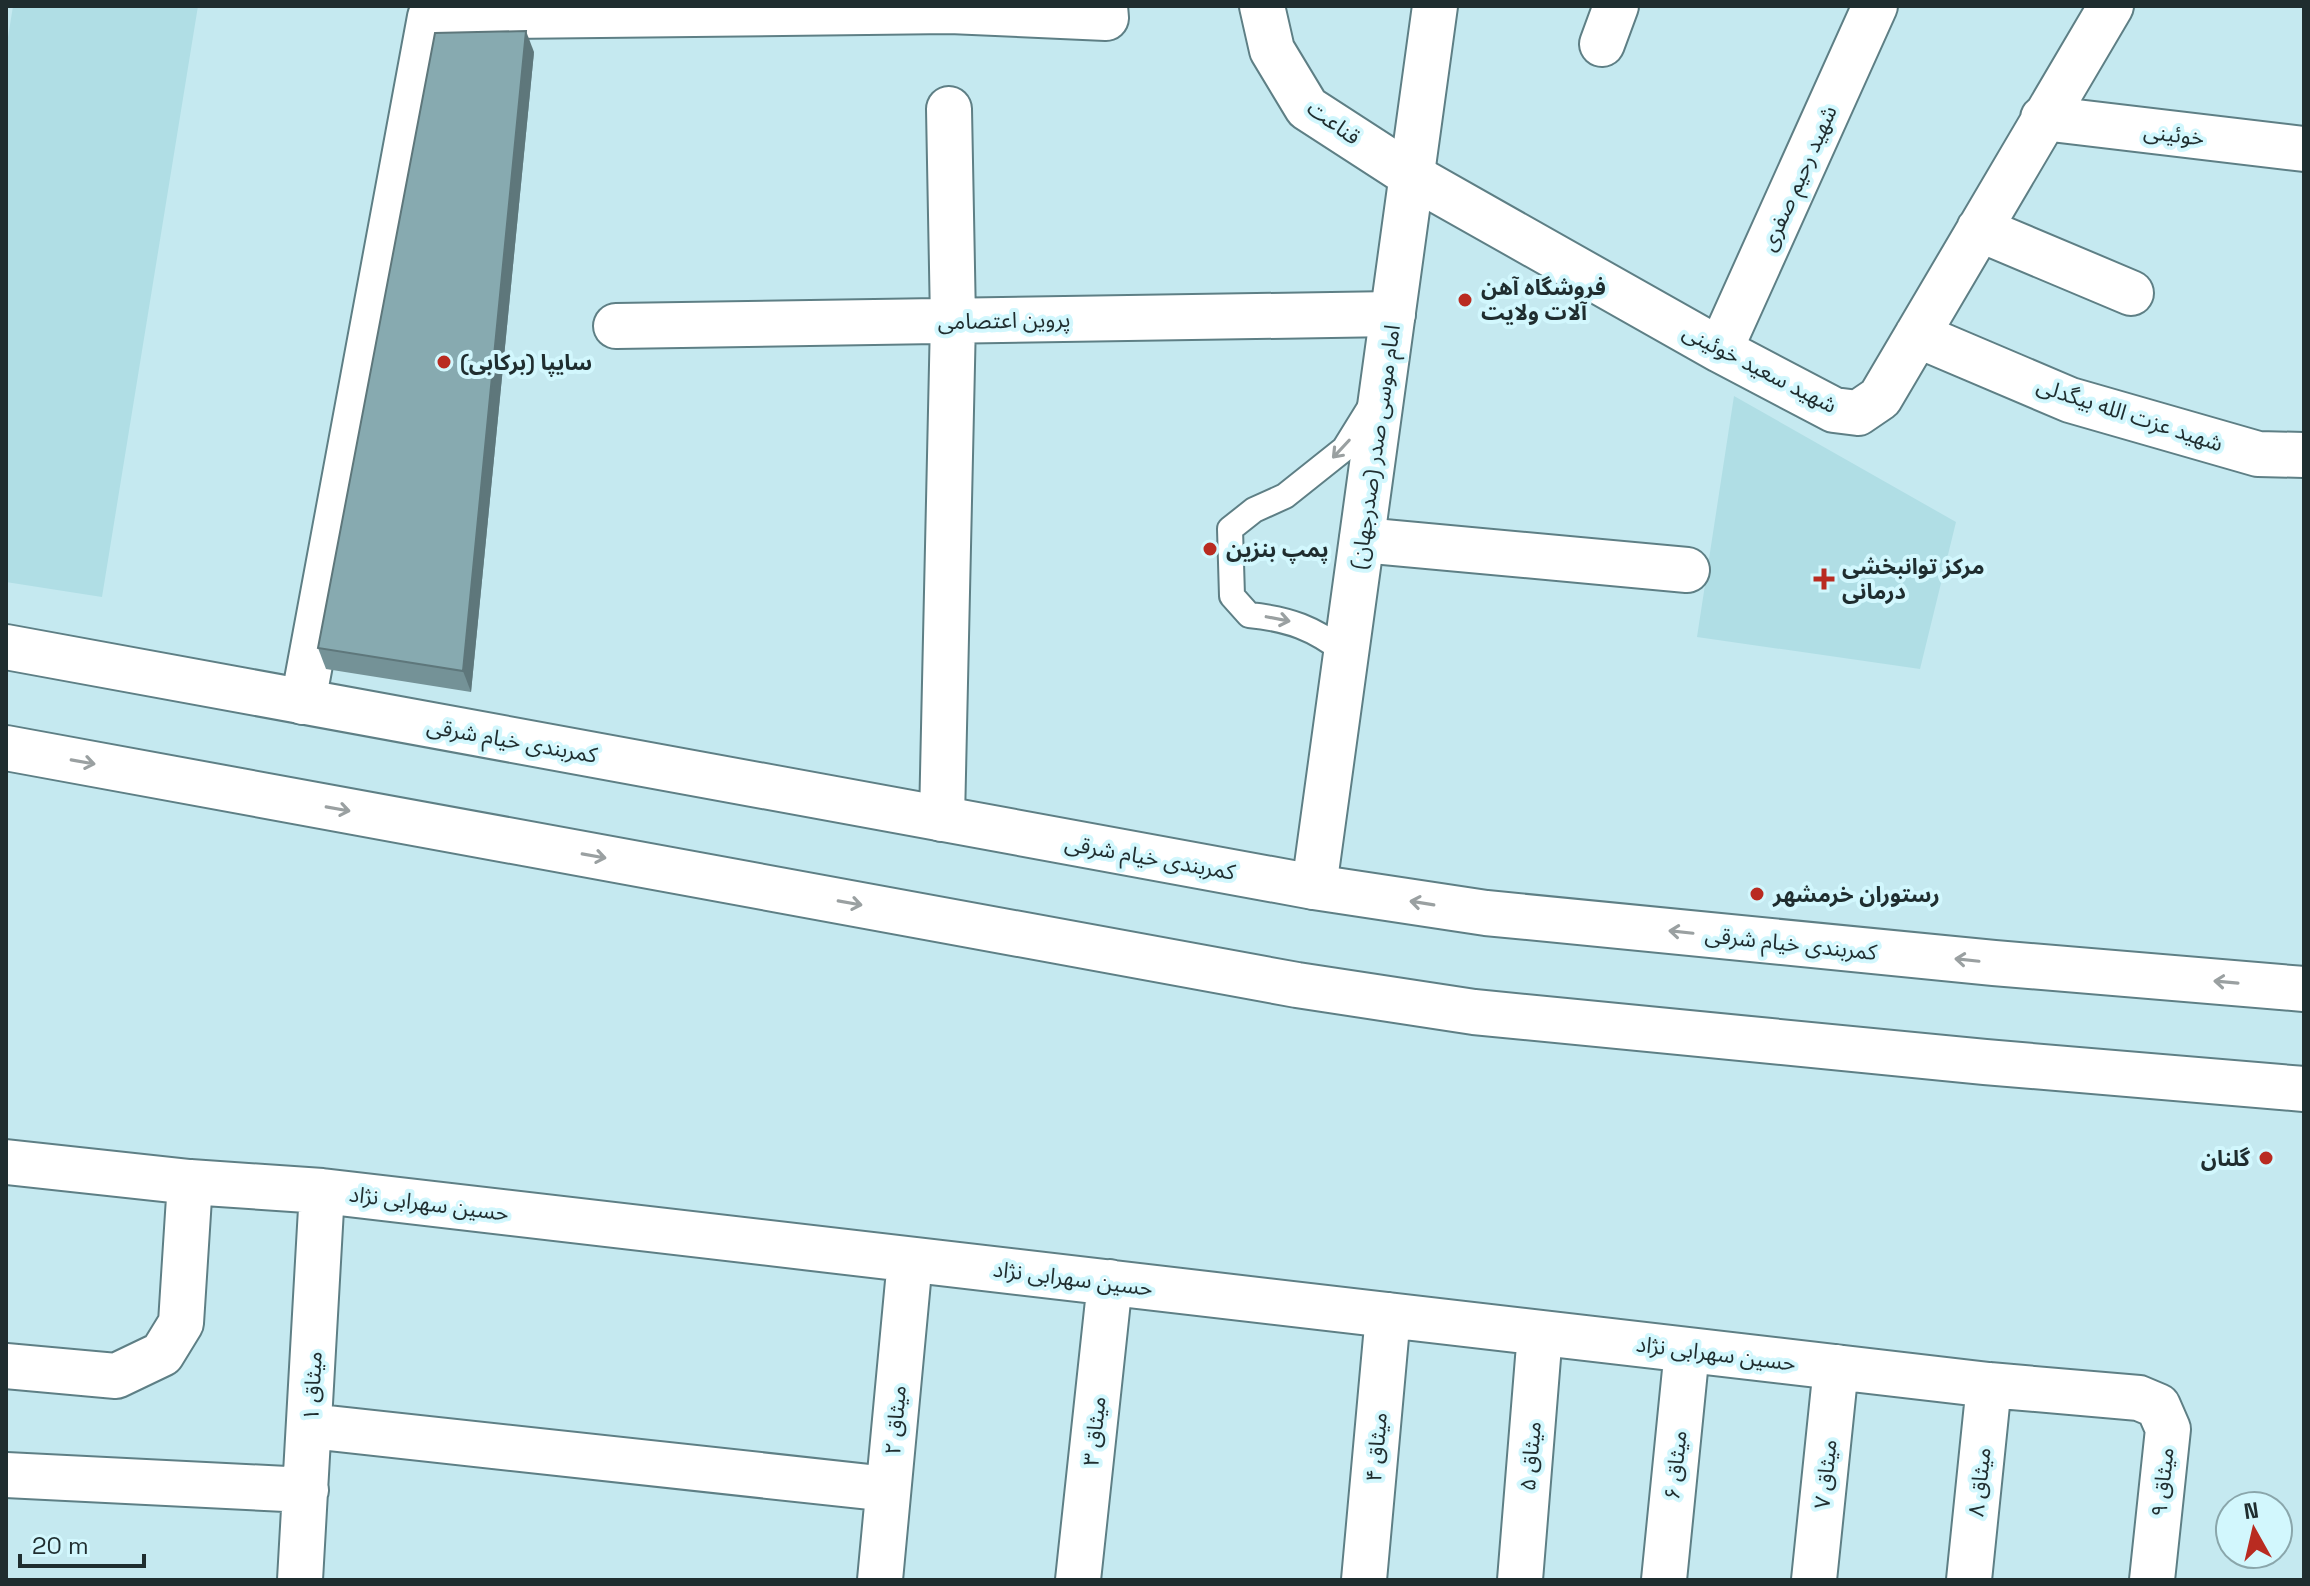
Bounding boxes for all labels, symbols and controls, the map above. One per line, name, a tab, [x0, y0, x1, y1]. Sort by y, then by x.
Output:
street label: قناعت	[1302, 93, 1366, 151]
street label: شهید رحیم صفری	[1753, 101, 1845, 256]
street label: خوئینی	[2142, 116, 2206, 152]
place label: فروشگاه آهن آلات ولایت	[1481, 273, 1606, 326]
marker: فروشگاه آهن آلات ولایت	[1456, 291, 1474, 309]
street label: پروین اعتصامی	[937, 305, 1071, 336]
street label: شهید سعید خوئینی	[1678, 317, 1842, 419]
street label: (صدرجهان) امام موسی صدر	[1344, 323, 1409, 572]
place label: سایپا (برکابی)	[460, 348, 592, 377]
marker: سایپا (برکابی)	[435, 353, 453, 371]
street label: شهید عزت الله بیگدلی	[2033, 371, 2227, 457]
one-way arrow	[1332, 439, 1351, 459]
place label: پمپ بنزین	[1226, 535, 1329, 564]
marker: پمپ بنزین	[1201, 540, 1219, 558]
place label: مرکز توانبخشی درمانی	[1842, 552, 1985, 605]
marker: مرکز توانبخشی درمانی	[1813, 568, 1835, 590]
one-way arrow	[1264, 612, 1290, 627]
street label: کمربندی خیام شرقی	[424, 711, 600, 772]
one-way arrow	[69, 755, 95, 770]
one-way arrow	[325, 802, 351, 817]
street label: کمربندی خیام شرقی	[1062, 828, 1238, 889]
one-way arrow	[581, 849, 606, 864]
place label: رستوران خرمشهر	[1772, 880, 1940, 908]
marker: رستوران خرمشهر	[1748, 885, 1766, 903]
one-way arrow	[1410, 895, 1435, 910]
one-way arrow	[837, 896, 862, 911]
street label: کمربندی خیام شرقی	[1703, 920, 1879, 969]
one-way arrow	[1668, 924, 1695, 939]
one-way arrow	[1954, 953, 1981, 968]
one-way arrow	[2213, 974, 2240, 989]
place label: گلنان	[2201, 1144, 2251, 1172]
marker: گلنان	[2257, 1149, 2275, 1167]
street label: حسین سهرابی نژاد	[347, 1179, 511, 1227]
street label: حسین سهرابی نژاد	[991, 1254, 1155, 1302]
street label: حسین سهرابی نژاد	[1634, 1329, 1798, 1377]
street label: میثاق ۱	[296, 1350, 328, 1422]
street label: میثاق ۲	[878, 1384, 912, 1456]
street label: میثاق ۳	[1076, 1395, 1112, 1467]
street label: میثاق ۴	[1359, 1411, 1393, 1483]
street label: میثاق ۵	[1513, 1420, 1547, 1492]
street label: میثاق ۶	[1657, 1429, 1693, 1501]
street label: میثاق ۷	[1807, 1438, 1843, 1510]
street label: میثاق ۸	[1961, 1446, 1997, 1518]
street label: میثاق ۹	[2144, 1446, 2180, 1518]
north arrow	[2214, 1490, 2294, 1570]
text: N	[2242, 1495, 2260, 1525]
scale bar	[20, 1518, 144, 1568]
text: 20 m	[32, 1530, 89, 1561]

